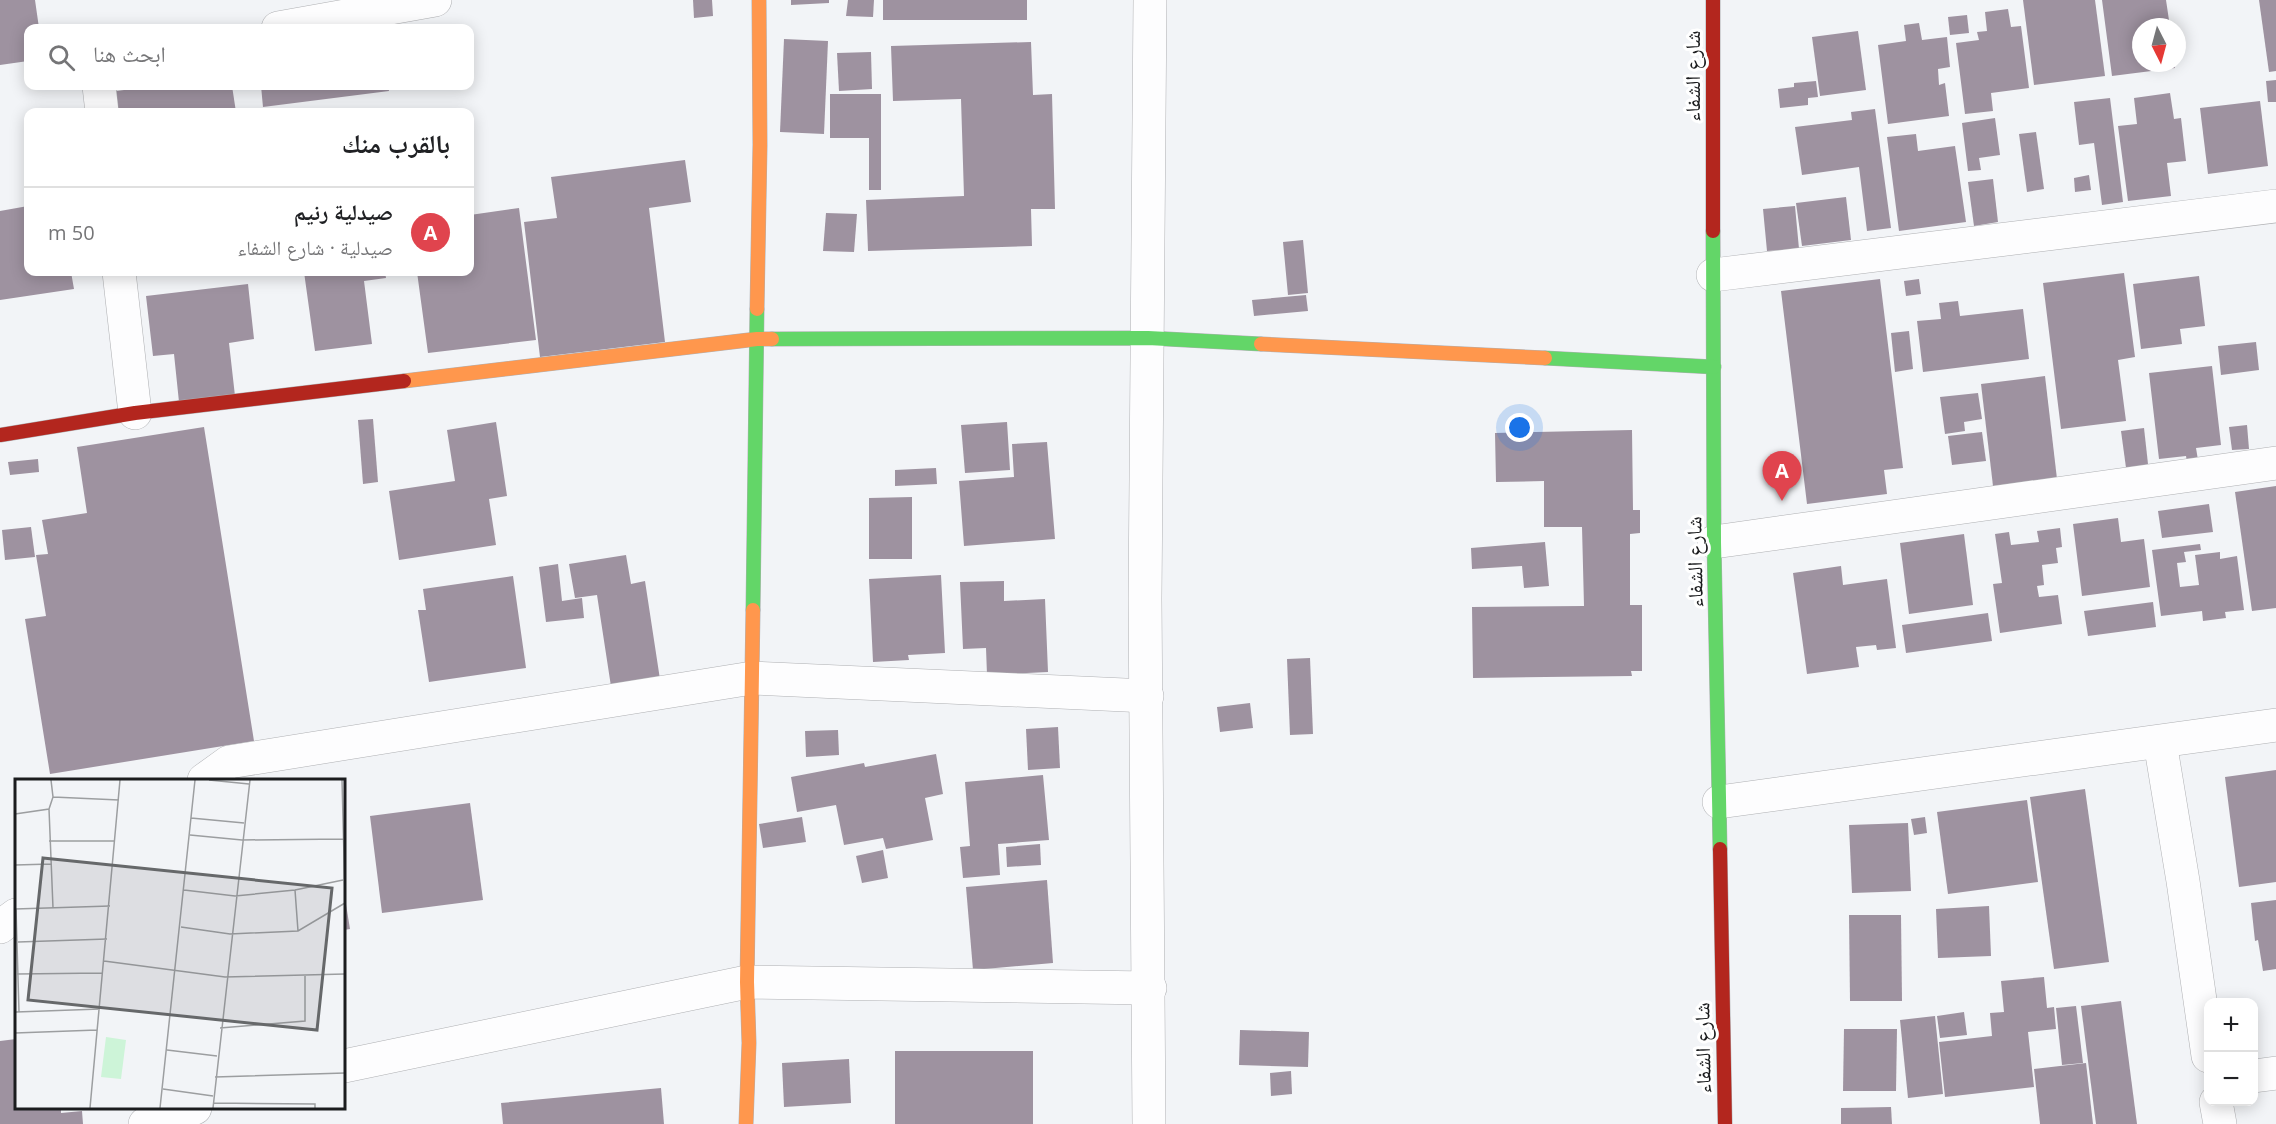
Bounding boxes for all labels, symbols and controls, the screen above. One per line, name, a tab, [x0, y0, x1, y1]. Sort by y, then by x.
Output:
north arrow	[2132, 18, 2186, 72]
search box	[24, 24, 474, 90]
street label: شارع الشفاء	[1678, 30, 1706, 122]
text: ابحث هنا	[93, 38, 166, 68]
icon: search	[45, 41, 78, 74]
text: بالقرب منك	[342, 125, 450, 161]
text: صيدلية رنيم	[294, 196, 393, 226]
text: 50 m	[48, 219, 95, 246]
text: A	[424, 219, 437, 246]
text: صيدلية · شارع الشفاء	[237, 234, 393, 261]
your location	[1505, 413, 1534, 442]
pin: A	[1762, 452, 1802, 501]
street label: شارع الشفاء	[1679, 516, 1709, 608]
inset map	[15, 779, 345, 1109]
map controls	[2204, 998, 2258, 1106]
button: +	[2204, 998, 2258, 1052]
street label: شارع الشفاء	[1687, 1002, 1717, 1094]
button: −	[2204, 1052, 2258, 1106]

